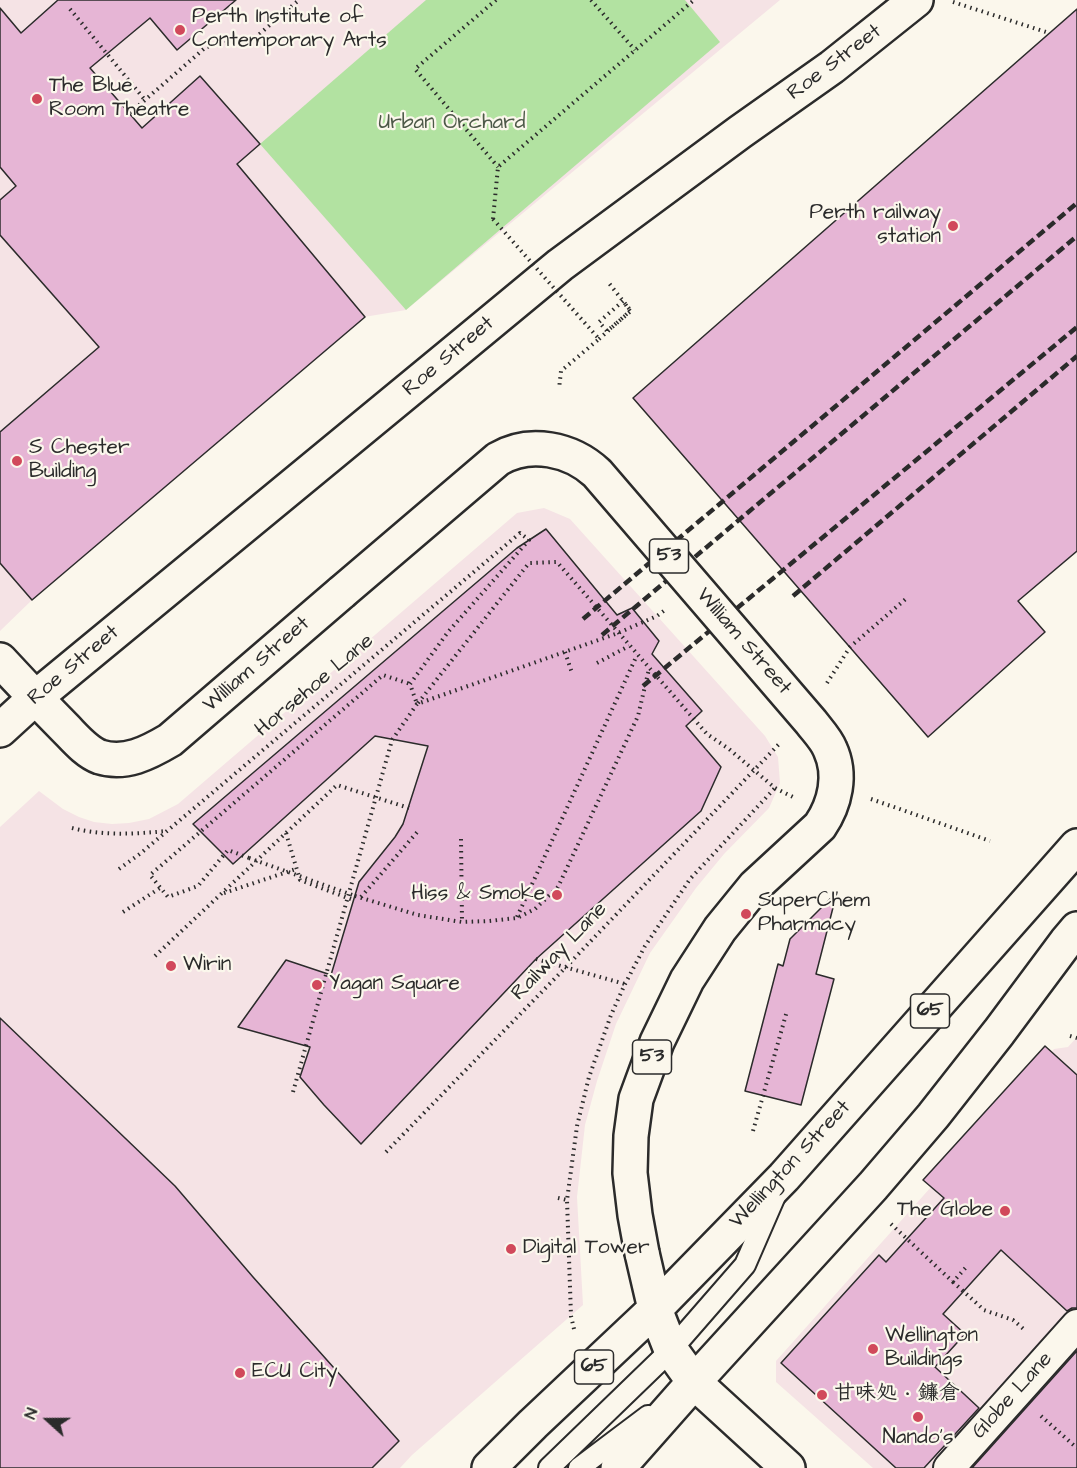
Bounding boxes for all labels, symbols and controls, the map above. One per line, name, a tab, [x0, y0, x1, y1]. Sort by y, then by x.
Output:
place label: Perth Institute of Contemporary Arts	[192, 5, 387, 55]
street label: Roe Street	[783, 19, 887, 107]
marker: Perth Institute of Contemporary Arts	[173, 23, 187, 37]
place label: The Blue Room Theatre	[49, 74, 189, 124]
marker: The Blue Room Theatre	[30, 92, 44, 106]
park label: Urban Orchard	[378, 111, 526, 137]
place label: Perth railway station	[809, 201, 941, 251]
marker: Perth railway station	[946, 219, 960, 233]
street label: Roe Street	[398, 312, 500, 402]
place label: S Chester Building	[29, 436, 130, 486]
marker: S Chester Building	[10, 454, 24, 468]
road number: 53	[650, 539, 688, 573]
street label: William Street	[690, 584, 796, 700]
street label: William Street	[199, 612, 315, 718]
street label: Roe Street	[23, 621, 125, 711]
street label: Horsehoe Lane	[251, 629, 379, 743]
place label: Hiss & Smoke	[411, 882, 545, 908]
marker: Hiss & Smoke	[550, 888, 564, 902]
place label: SuperChem Pharmacy	[758, 889, 870, 939]
street label: Railway Lane	[507, 898, 613, 1006]
marker: SuperChem Pharmacy	[739, 907, 753, 921]
place label: Wirin	[183, 953, 231, 979]
marker: Wirin	[164, 959, 178, 973]
place label: Yagan Square	[329, 972, 460, 998]
marker: Yagan Square	[310, 978, 324, 992]
road number: 65	[910, 994, 950, 1028]
road number: 53	[632, 1040, 672, 1074]
street label: Wellington Street	[725, 1096, 857, 1234]
place label: The Globe	[897, 1198, 993, 1224]
marker: The Globe	[998, 1204, 1012, 1218]
place label: Digital Tower	[523, 1236, 650, 1262]
marker: Digital Tower	[504, 1242, 518, 1256]
place label: Wellington Buildings	[885, 1324, 978, 1374]
marker: Wellington Buildings	[866, 1342, 880, 1356]
street label: Globe Lane	[967, 1347, 1059, 1445]
road number: 65	[574, 1350, 614, 1384]
place label: ECU City	[252, 1360, 338, 1386]
marker: ECU City	[233, 1366, 247, 1380]
place label: 甘味処 • 鐮倉	[834, 1382, 960, 1408]
marker: 甘味処 • 鐮倉	[815, 1388, 829, 1402]
north arrow	[18, 1390, 78, 1450]
text: N	[19, 1405, 43, 1422]
marker: Nando's	[911, 1410, 925, 1424]
place label: Nando's	[883, 1426, 953, 1452]

